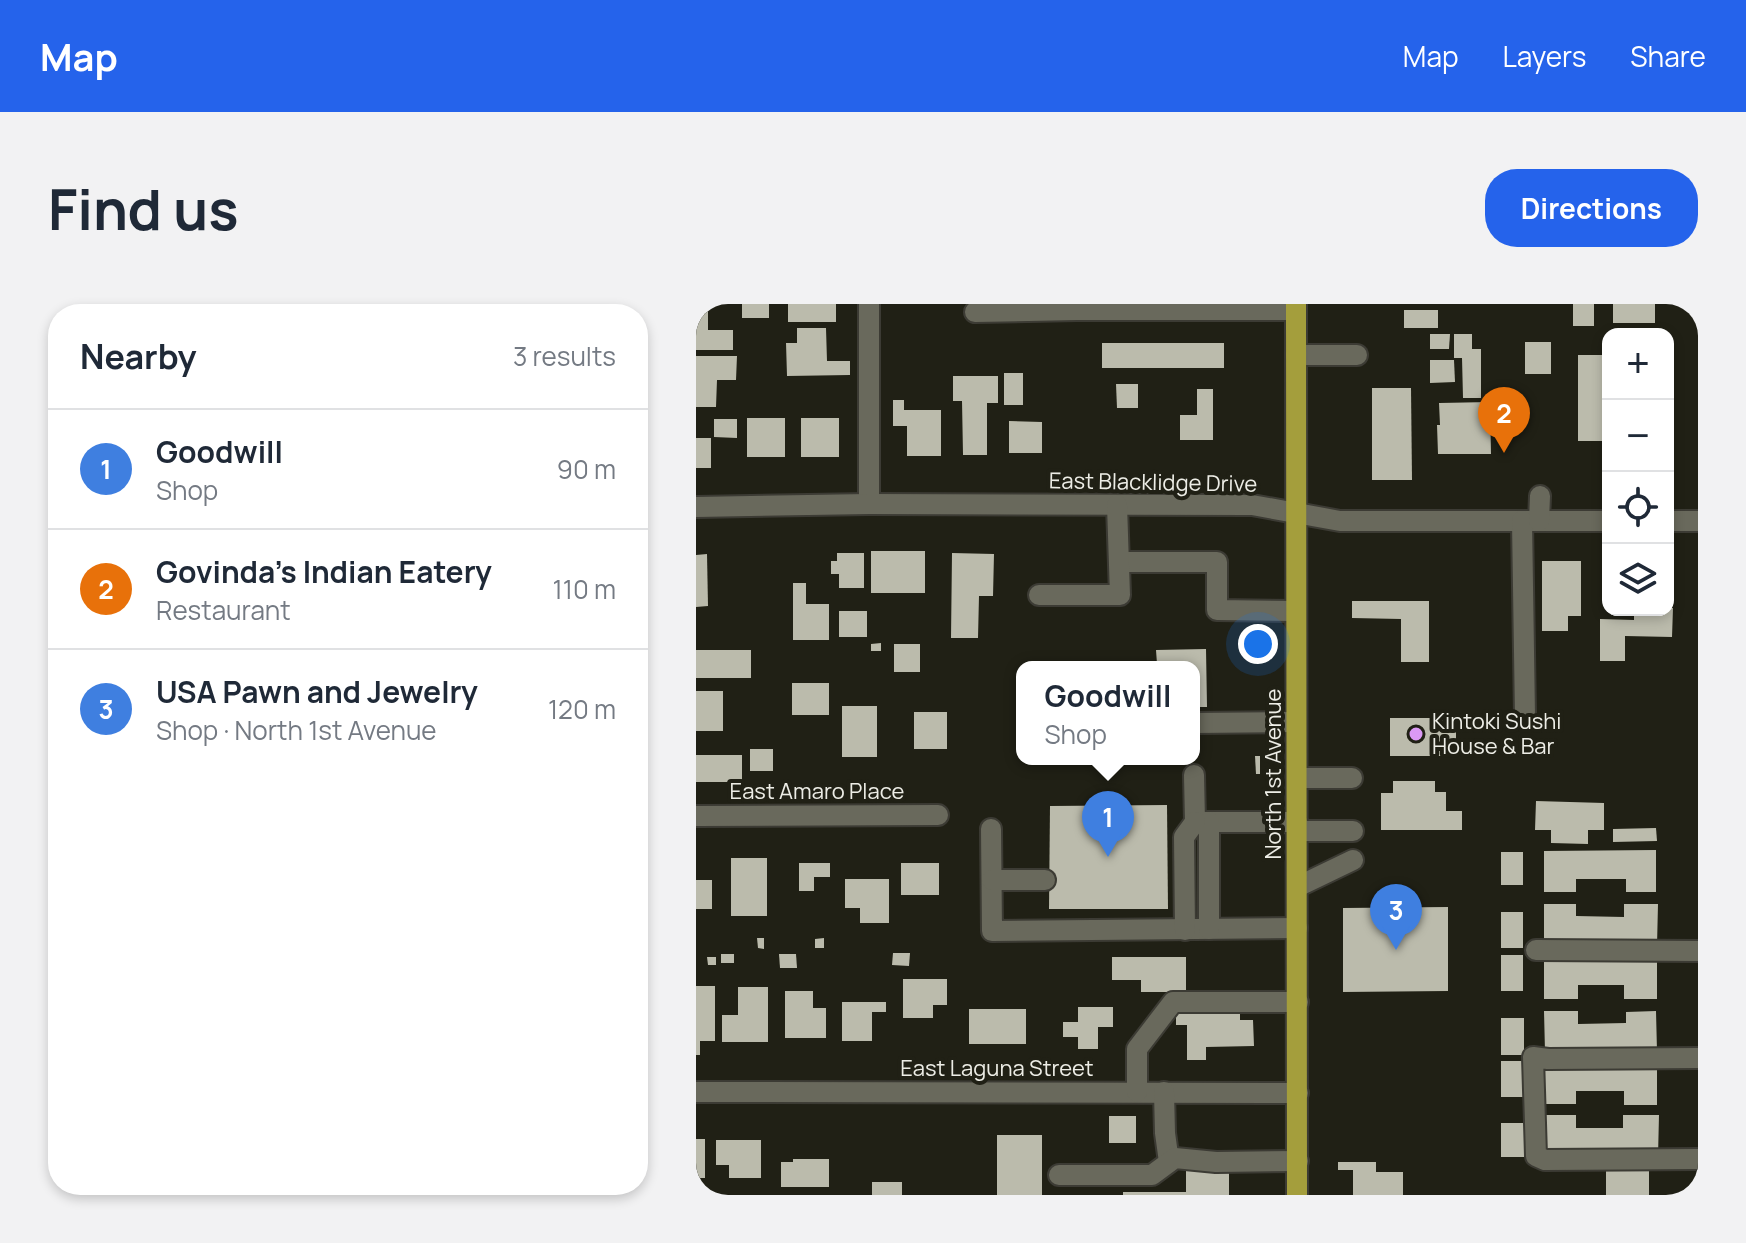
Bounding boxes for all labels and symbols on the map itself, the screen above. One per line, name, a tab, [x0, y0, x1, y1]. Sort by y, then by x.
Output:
pin: 2	[1478, 387, 1530, 453]
street label: East Blacklidge Drive	[1049, 465, 1258, 499]
your location	[1238, 624, 1278, 664]
street label: North 1st Avenue	[1258, 688, 1288, 859]
place label: Kintoki Sushi House & Bar	[1432, 706, 1561, 761]
marker: Kintoki Sushi House & Bar	[1407, 725, 1425, 743]
street label: East Amaro Place	[730, 776, 905, 806]
pin: 1	[1082, 791, 1134, 857]
pin: 3	[1370, 884, 1422, 950]
street label: East Laguna Street	[900, 1053, 1094, 1083]

